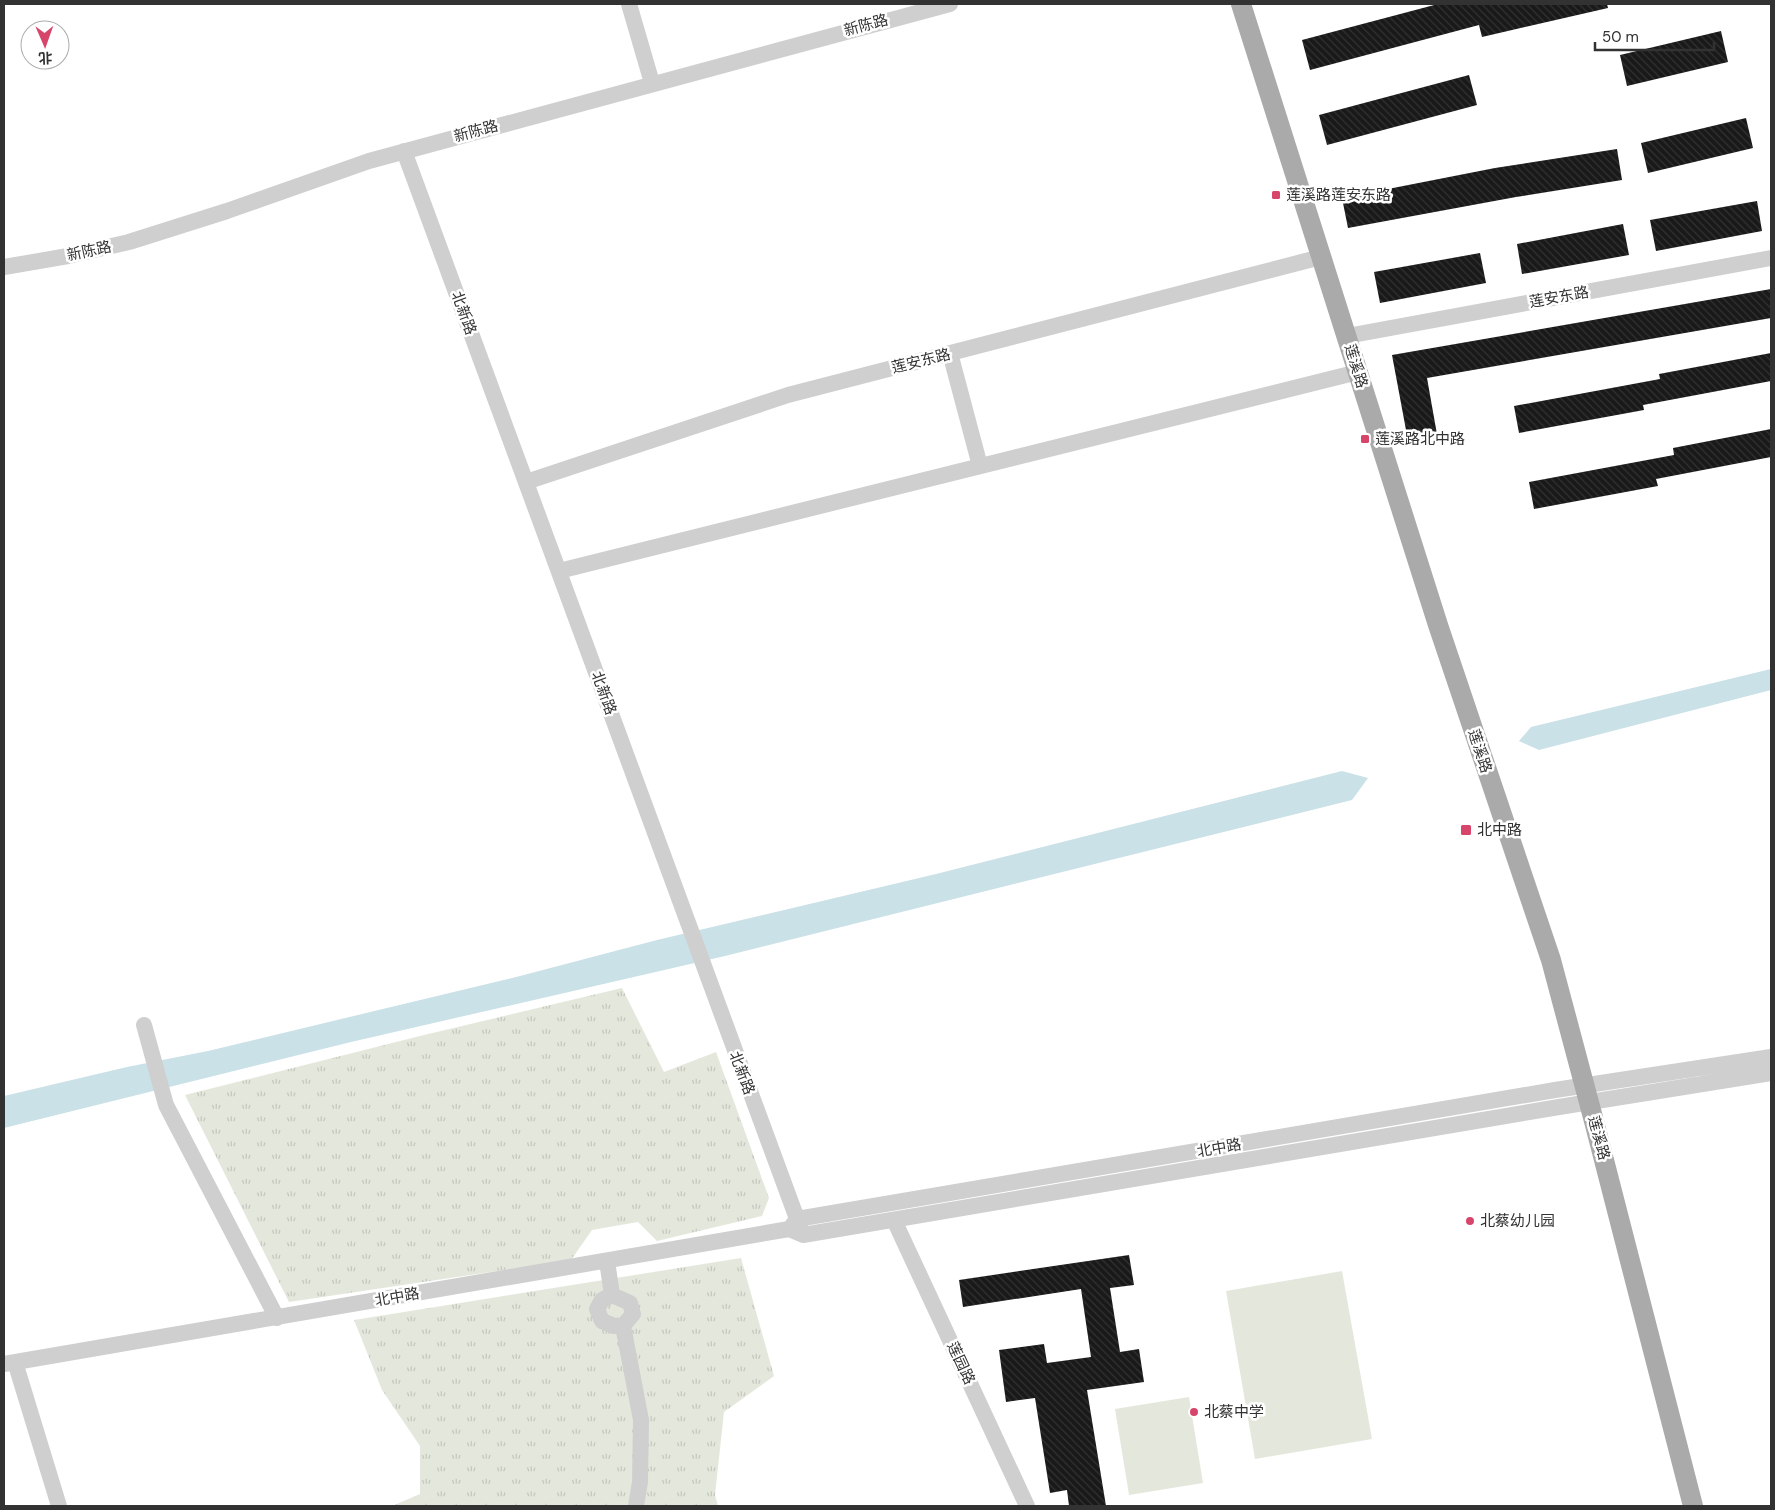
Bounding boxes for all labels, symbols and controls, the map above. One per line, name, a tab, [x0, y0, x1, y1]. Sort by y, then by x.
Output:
street label: 新陈路	[842, 10, 890, 40]
north arrow	[20, 20, 70, 70]
scale bar	[1595, 20, 1714, 52]
text: 50 m	[1602, 27, 1639, 47]
text: 北	[38, 49, 53, 67]
street label: 新陈路	[452, 116, 500, 146]
place label: 莲溪路莲安东路	[1286, 185, 1391, 205]
marker: 莲溪路莲安东路	[1270, 189, 1282, 201]
street label: 新陈路	[65, 237, 113, 265]
street label: 莲安东路	[1528, 282, 1590, 312]
street label: 北新路	[447, 288, 481, 338]
street label: 莲溪路	[1340, 342, 1372, 390]
street label: 莲安东路	[889, 344, 953, 378]
place label: 莲溪路北中路	[1375, 429, 1465, 449]
marker: 莲溪路北中路	[1359, 433, 1371, 445]
street label: 北新路	[587, 668, 621, 718]
street label: 莲溪路	[1464, 727, 1496, 775]
place label: 北中路	[1477, 820, 1522, 840]
marker: 北中路	[1459, 823, 1473, 837]
street label: 北新路	[725, 1048, 759, 1098]
street label: 莲溪路	[1584, 1114, 1614, 1162]
street label: 北中路	[1195, 1134, 1243, 1162]
place label: 北蔡幼儿园	[1480, 1211, 1555, 1231]
marker: 北蔡幼儿园	[1464, 1215, 1476, 1227]
street label: 北中路	[373, 1283, 421, 1311]
street label: 莲园路	[942, 1338, 980, 1388]
place label: 北蔡中学	[1204, 1402, 1264, 1422]
marker: 北蔡中学	[1188, 1406, 1200, 1418]

